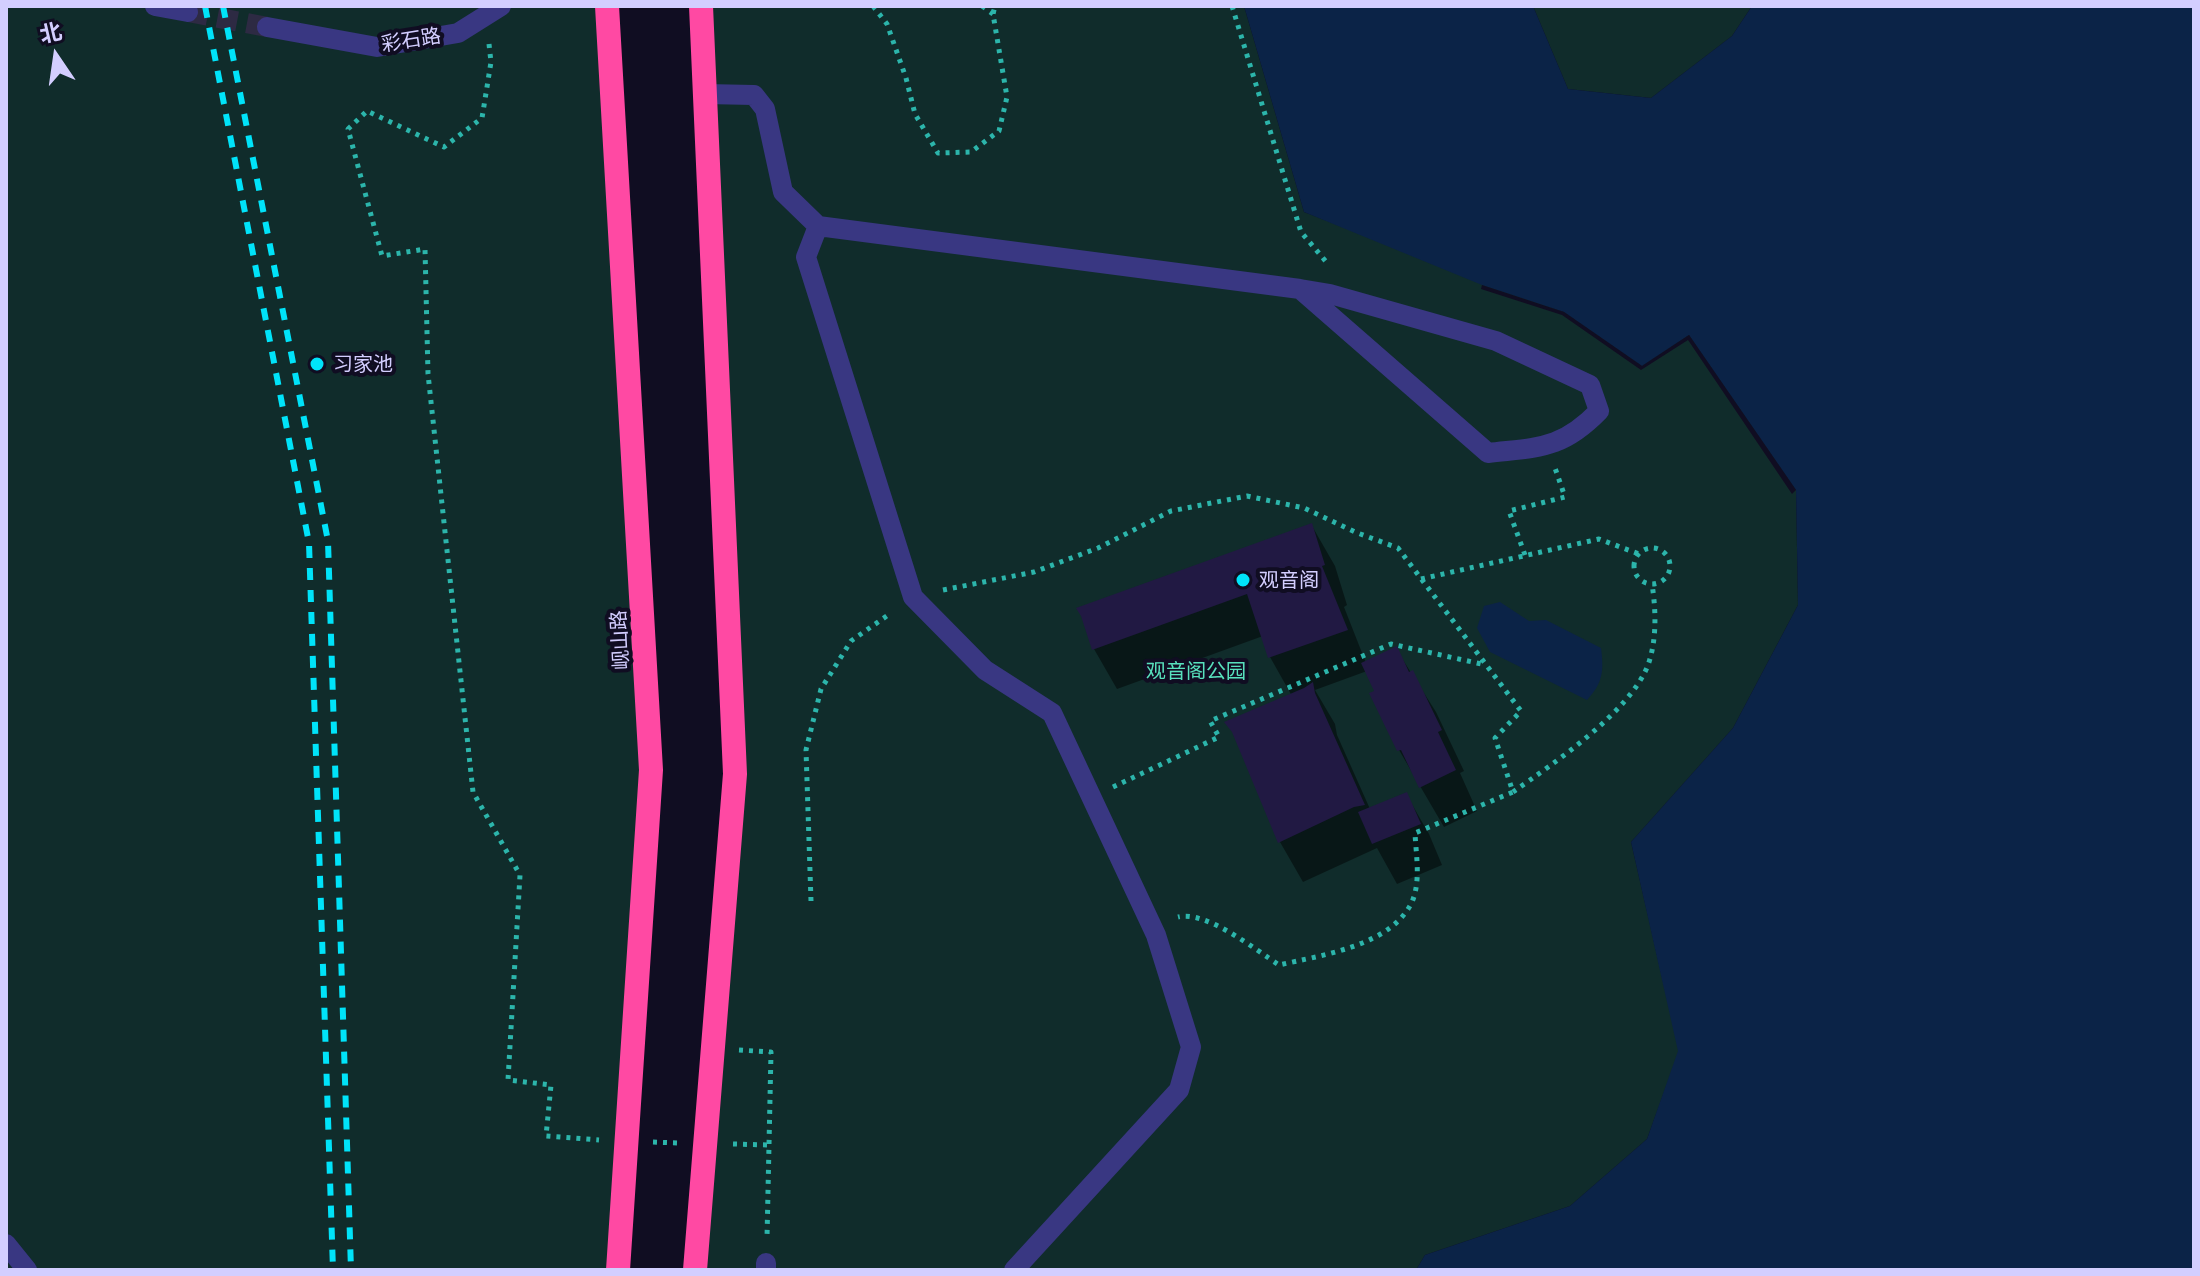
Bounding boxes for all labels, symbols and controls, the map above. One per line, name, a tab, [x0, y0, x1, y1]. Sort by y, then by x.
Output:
north arrow	[16, 16, 96, 96]
text: 北	[37, 17, 64, 47]
street label: 彩石路	[379, 23, 443, 57]
place label: 习家池	[333, 352, 393, 376]
marker: 习家池	[308, 355, 326, 373]
place label: 观音阁	[1259, 568, 1319, 592]
marker: 观音阁	[1234, 571, 1252, 589]
street label: 岘山路	[606, 609, 634, 671]
park label: 观音阁公园	[1146, 659, 1246, 683]

